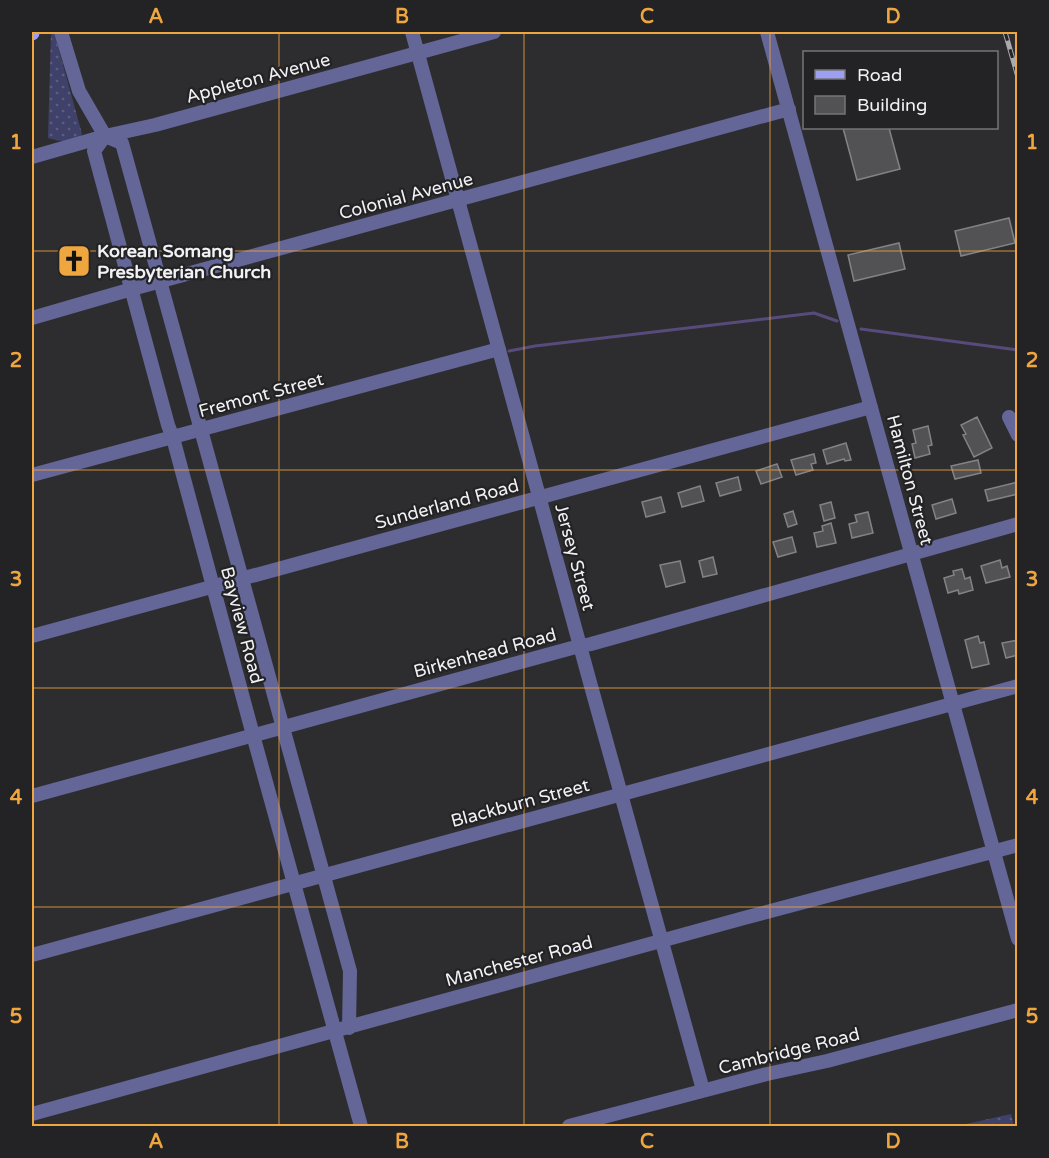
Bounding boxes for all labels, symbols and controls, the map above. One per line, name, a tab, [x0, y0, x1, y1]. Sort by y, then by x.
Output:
text: A	[149, 5, 164, 29]
text: B	[395, 5, 409, 29]
text: C	[640, 5, 654, 29]
text: D	[885, 5, 901, 29]
street label: Appleton Avenue	[183, 48, 333, 108]
legend	[803, 51, 998, 129]
text: Road	[857, 64, 902, 86]
text: Building	[857, 94, 927, 116]
text: 1	[10, 131, 22, 155]
text: 1	[1026, 131, 1038, 155]
street label: Colonial Avenue	[337, 168, 475, 224]
place label: Korean Somang Presbyterian Church	[97, 240, 271, 283]
church icon: Korean Somang Presbyterian Church	[56, 243, 92, 279]
text: 2	[10, 349, 22, 373]
text: 2	[1026, 349, 1038, 373]
street label: Fremont Street	[196, 368, 326, 422]
street label: Hamilton Street	[882, 412, 938, 548]
street label: Sunderland Road	[373, 474, 521, 534]
street label: Jersey Street	[550, 501, 600, 613]
street label: Bayview Road	[216, 564, 268, 686]
text: 3	[10, 568, 22, 592]
text: 3	[1026, 568, 1038, 592]
street label: Birkenhead Road	[411, 623, 559, 683]
street label: Blackburn Street	[448, 774, 592, 832]
text: 4	[10, 786, 23, 810]
text: 4	[1026, 786, 1039, 810]
street label: Manchester Road	[443, 931, 595, 991]
text: 5	[10, 1005, 22, 1029]
text: 5	[1026, 1005, 1038, 1029]
street label: Cambridge Road	[716, 1023, 862, 1079]
text: A	[149, 1130, 164, 1154]
text: B	[395, 1130, 409, 1154]
text: C	[640, 1130, 654, 1154]
text: D	[885, 1130, 901, 1154]

